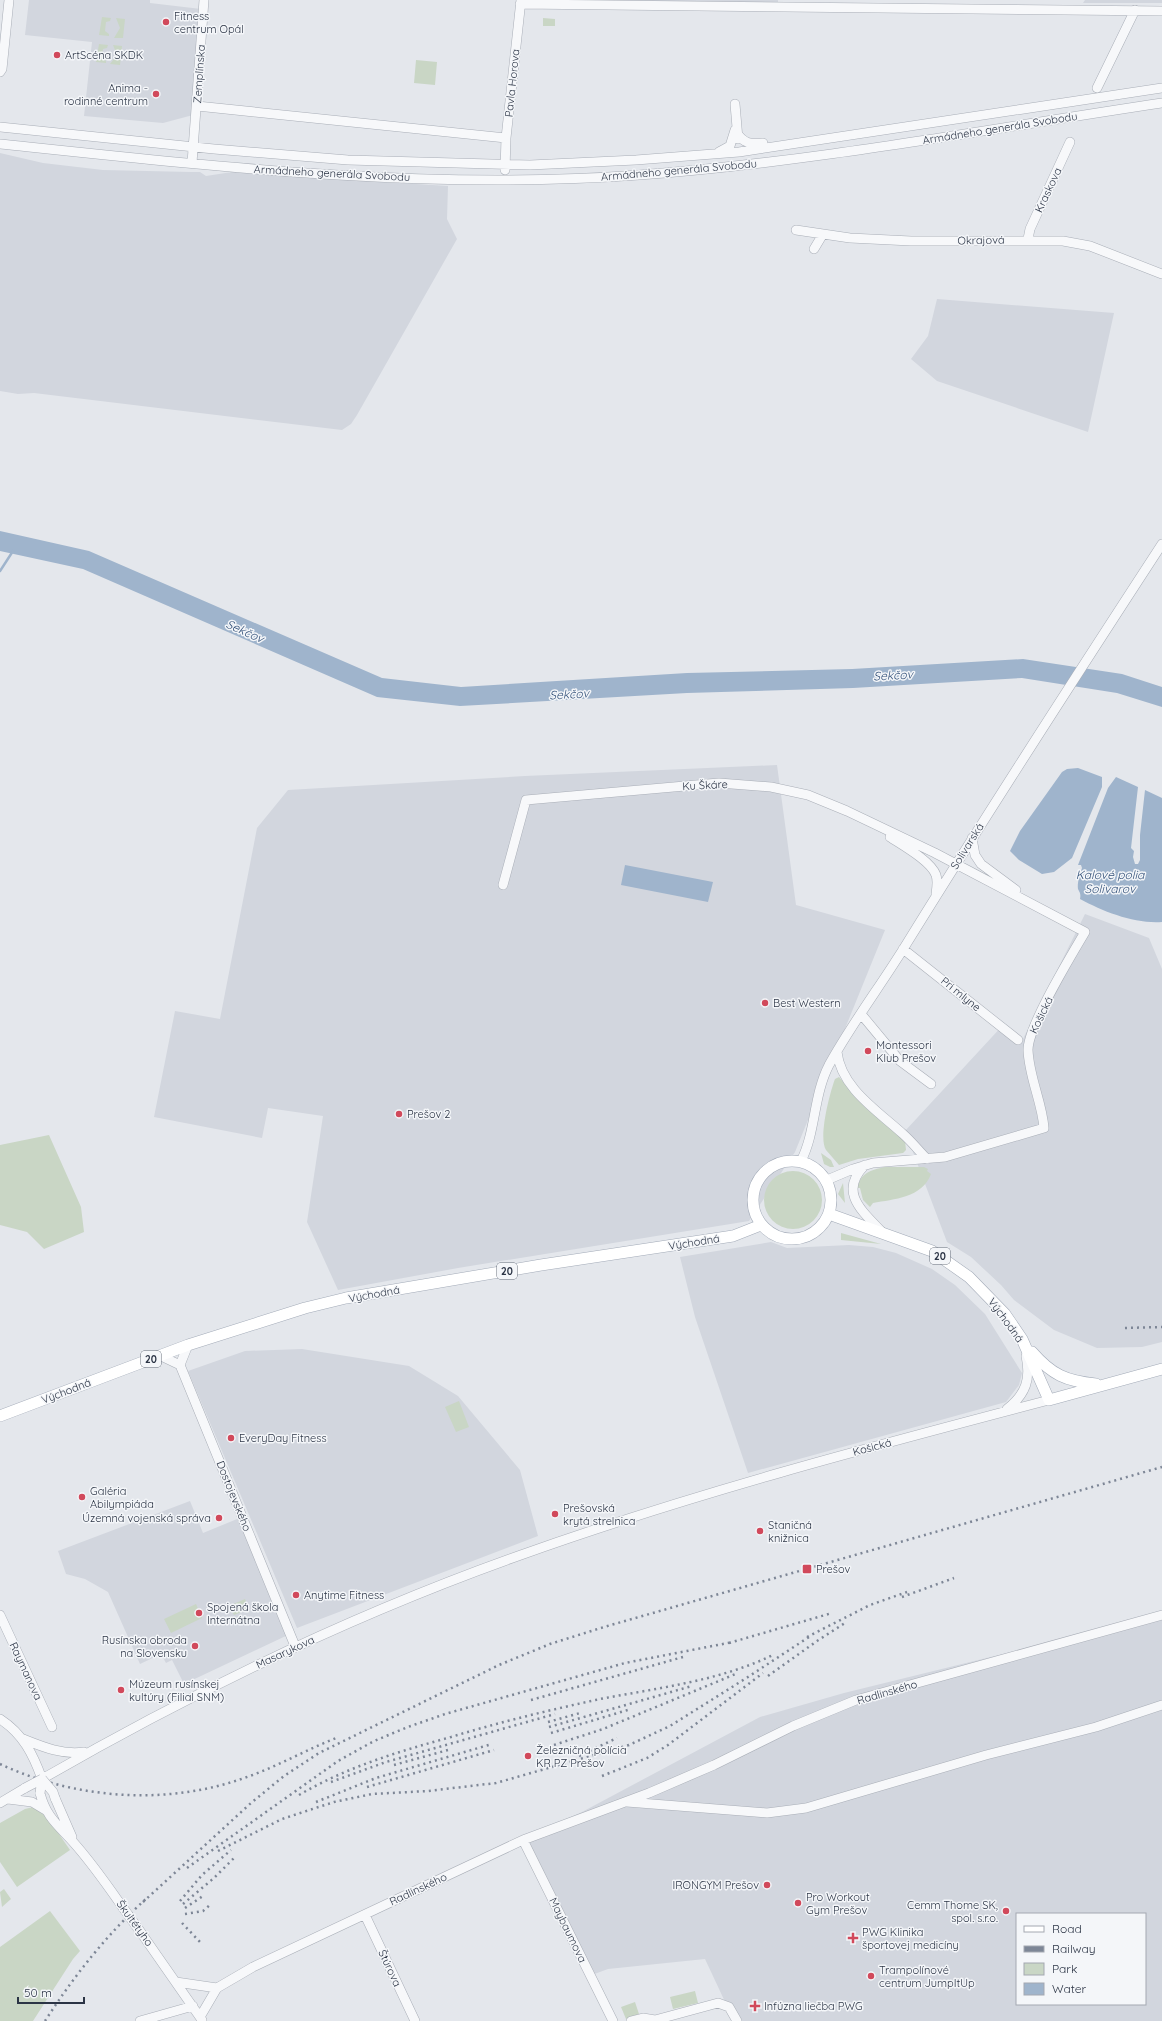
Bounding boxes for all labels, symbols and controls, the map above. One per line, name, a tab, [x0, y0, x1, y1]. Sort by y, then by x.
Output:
place label: Fitness centrum Opál	[174, 9, 244, 36]
marker: Fitness centrum Opál	[161, 17, 171, 27]
street label: Zemplínska	[190, 44, 208, 104]
place label: ArtScéna SKDK	[65, 48, 143, 62]
street label: Pavla Horova	[501, 48, 523, 118]
marker: ArtScéna SKDK	[52, 50, 62, 60]
place label: Anima - rodinné centrum	[64, 81, 148, 108]
marker: Anima - rodinné centrum	[151, 89, 161, 99]
street label: Armádneho generála Svobodu	[922, 109, 1078, 147]
street label: Armádneho generála Svobodu	[600, 156, 758, 184]
street label: Armádneho generála Svobodu	[253, 162, 411, 184]
street label: Kraskova	[1032, 165, 1064, 215]
street label: Okrajová	[957, 233, 1005, 247]
water label: Sekčov	[224, 616, 268, 647]
water label: Sekčov	[873, 666, 915, 684]
water label: Sekčov	[549, 685, 591, 703]
street label: Ku Škáre	[682, 777, 728, 793]
street label: Solivarská	[947, 820, 987, 872]
water label: Kalové polia Solivarov	[1076, 867, 1145, 896]
street label: Pri mlyne	[938, 974, 984, 1014]
street label: Košická	[1026, 994, 1056, 1036]
place label: Best Western	[773, 996, 841, 1010]
marker: Best Western	[760, 998, 770, 1008]
place label: Montessori Klub Prešov	[876, 1038, 936, 1065]
marker: Montessori Klub Prešov	[863, 1046, 873, 1056]
place label: Prešov 2	[407, 1107, 450, 1121]
marker: Prešov 2	[394, 1109, 404, 1119]
street label: Východná	[667, 1231, 721, 1253]
road number: 20	[930, 1248, 950, 1264]
road number: 20	[497, 1263, 517, 1279]
street label: Východná	[347, 1283, 401, 1305]
street label: Východná	[985, 1295, 1027, 1345]
road number: 20	[141, 1351, 161, 1367]
street label: Východná	[39, 1375, 93, 1407]
place label: EveryDay Fitness	[239, 1431, 327, 1445]
marker: EveryDay Fitness	[226, 1433, 236, 1443]
street label: Košická	[851, 1435, 893, 1459]
street label: Dostojevského	[213, 1459, 255, 1534]
place label: Galéria Abilympiáda	[90, 1484, 154, 1511]
marker: Galéria Abilympiáda	[77, 1492, 87, 1502]
place label: Prešovská krytá strelnica	[563, 1501, 635, 1528]
marker: Prešovská krytá strelnica	[550, 1509, 560, 1519]
place label: Územná vojenská správa	[82, 1511, 211, 1525]
marker: Územná vojenská správa	[214, 1513, 224, 1523]
place label: Staničná knižnica	[768, 1518, 812, 1545]
marker: Staničná knižnica	[755, 1526, 765, 1536]
place label: Prešov	[816, 1562, 851, 1576]
marker: Prešov	[801, 1563, 813, 1575]
place label: Anytime Fitness	[304, 1588, 384, 1602]
marker: Anytime Fitness	[291, 1590, 301, 1600]
place label: Spojená škola Internátna	[207, 1600, 278, 1627]
marker: Spojená škola Internátna	[194, 1608, 204, 1618]
street label: Masarykova	[254, 1632, 316, 1672]
place label: Rusínska obroda na Slovensku	[102, 1633, 187, 1660]
street label: Raymanova	[6, 1640, 46, 1702]
marker: Rusínska obroda na Slovensku	[190, 1641, 200, 1651]
place label: Múzeum rusínskej kultúry (Filial SNM)	[129, 1677, 224, 1704]
street label: Radlinského	[855, 1677, 919, 1707]
marker: Múzeum rusínskej kultúry (Filial SNM)	[116, 1685, 126, 1695]
place label: Železničná polícia KR PZ Prešov	[536, 1743, 627, 1770]
marker: Železničná polícia KR PZ Prešov	[523, 1751, 533, 1761]
street label: Radlinského	[387, 1869, 449, 1908]
place label: IRONGYM Prešov	[673, 1878, 759, 1892]
marker: IRONGYM Prešov	[762, 1880, 772, 1890]
place label: Pro Workout Gym Prešov	[806, 1890, 870, 1917]
street label: Maybaumova	[546, 1895, 590, 1965]
street label: Škultétyho	[114, 1897, 157, 1949]
marker: Pro Workout Gym Prešov	[793, 1898, 803, 1908]
place label: Cemm Thome SK, spol. s.r.o.	[907, 1898, 998, 1925]
marker: Cemm Thome SK, spol. s.r.o.	[1001, 1906, 1011, 1916]
legend	[1016, 1913, 1146, 2005]
text: Road	[1052, 1921, 1082, 1936]
place label: PWG Klinika športovej medicíny	[862, 1925, 959, 1952]
marker: PWG Klinika športovej medicíny	[847, 1932, 859, 1944]
text: Railway	[1052, 1941, 1096, 1956]
street label: Štúrova	[375, 1947, 405, 1989]
text: Park	[1052, 1961, 1077, 1976]
place label: Trampolínové centrum JumpItUp	[879, 1963, 975, 1990]
marker: Trampolínové centrum JumpItUp	[866, 1971, 876, 1981]
scale bar	[18, 1979, 84, 2005]
text: Water	[1052, 1981, 1087, 1996]
text: 50 m	[24, 1985, 52, 2000]
place label: Infúzna liečba PWG	[764, 1999, 863, 2013]
marker: Infúzna liečba PWG	[749, 2000, 761, 2012]

